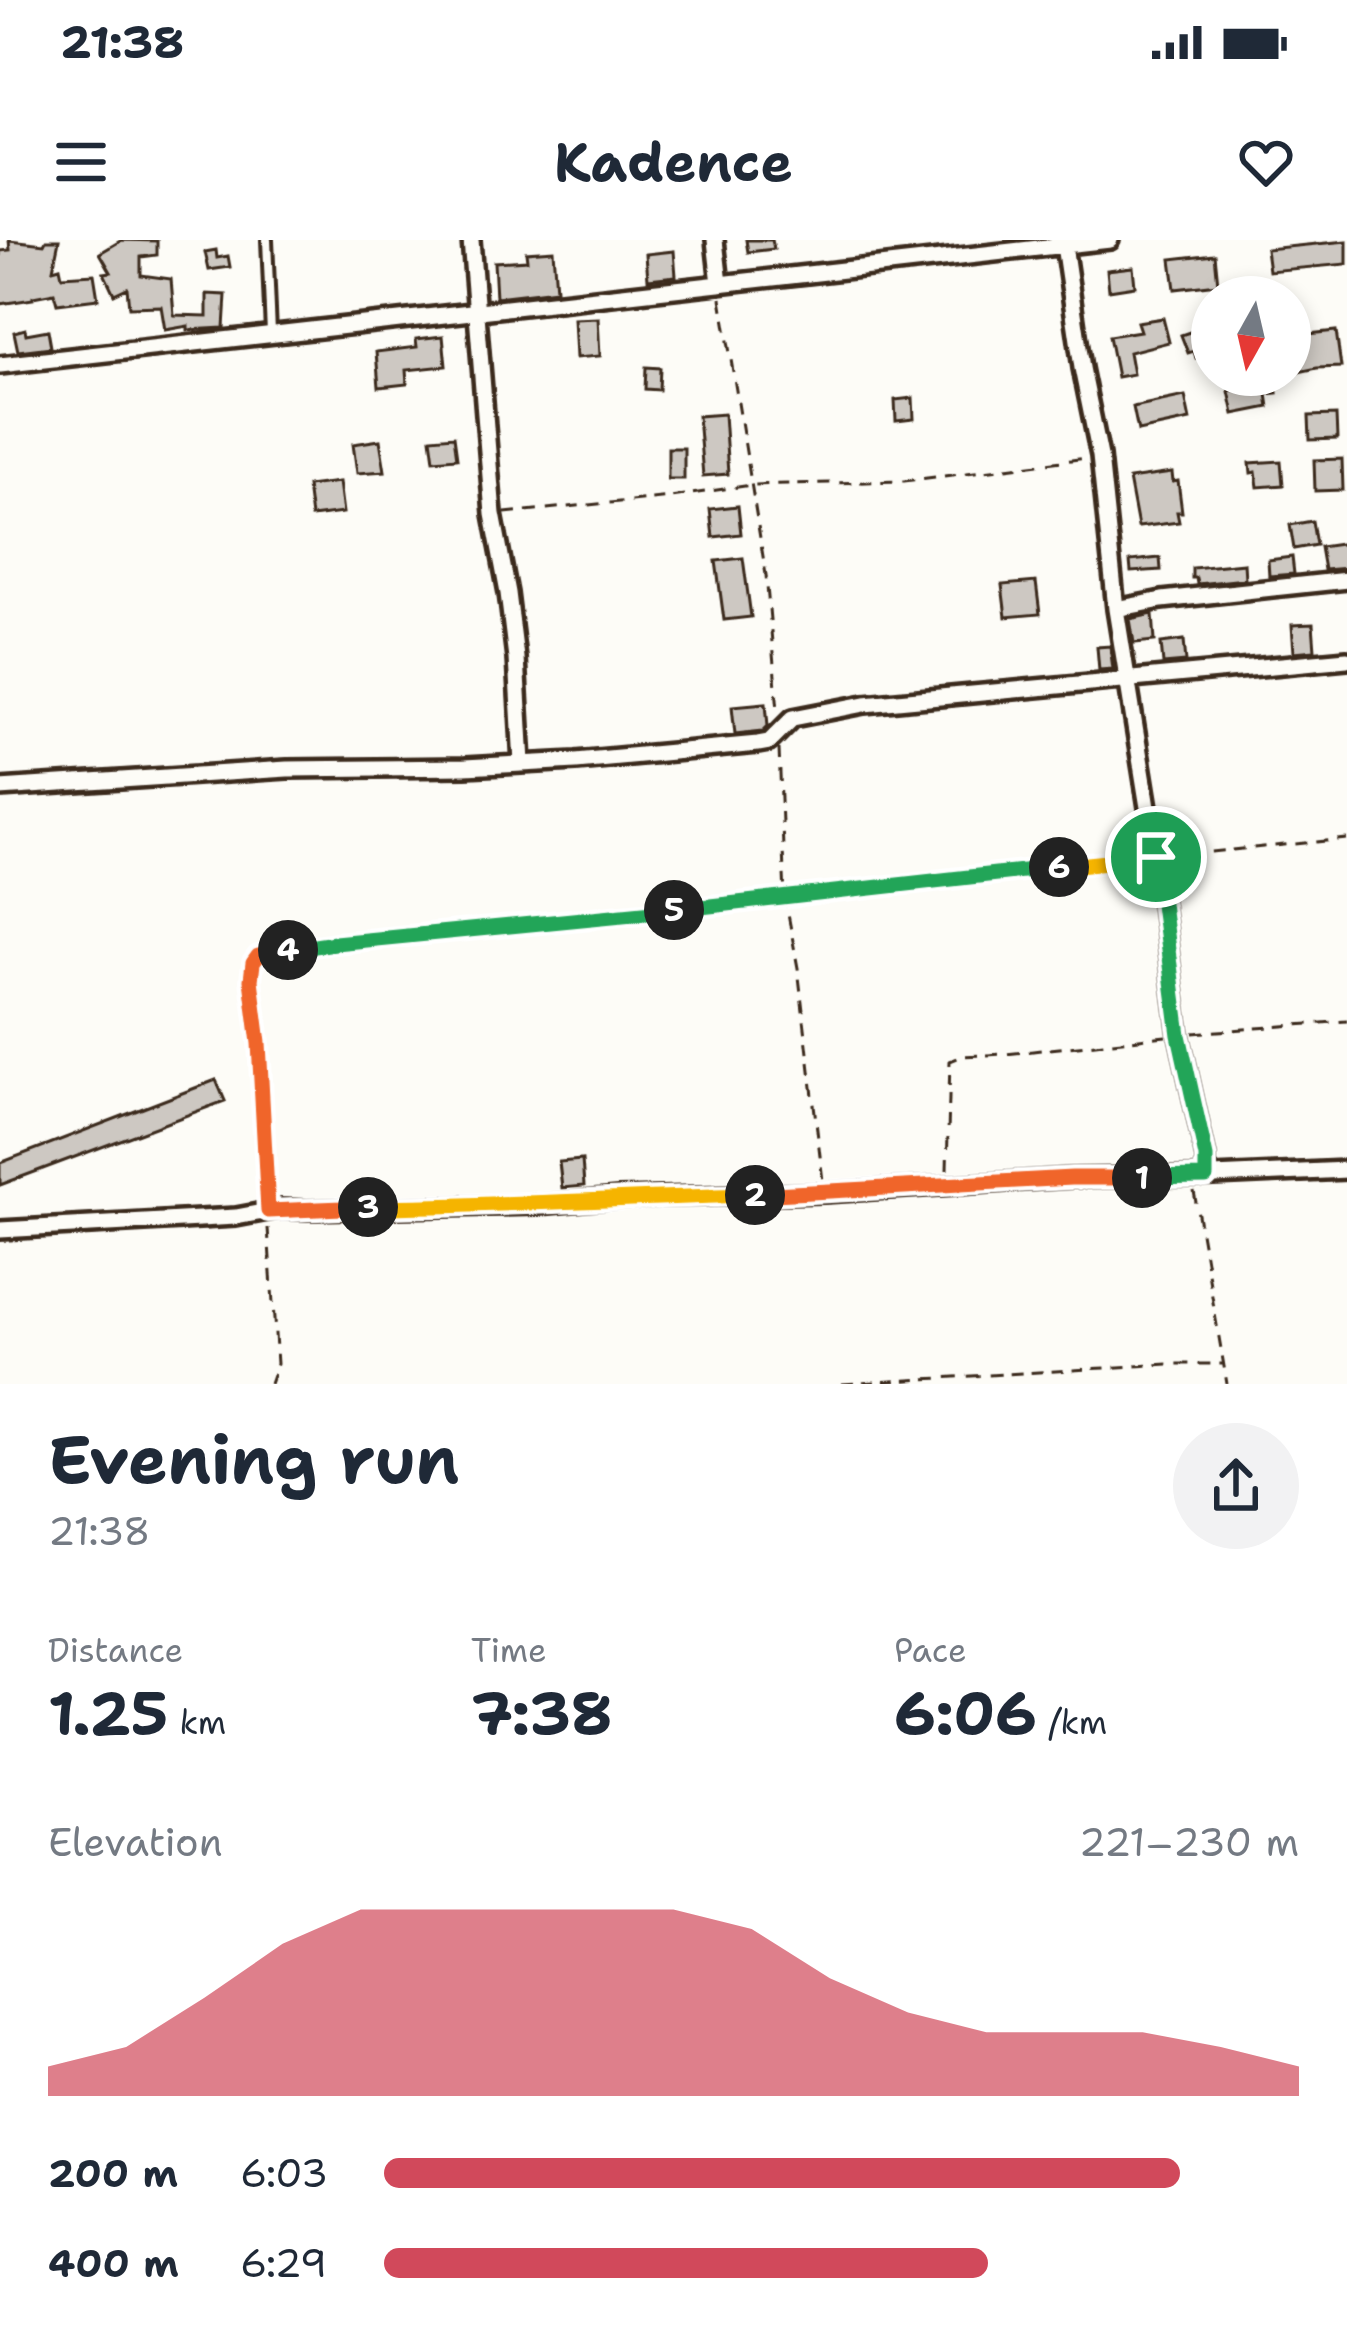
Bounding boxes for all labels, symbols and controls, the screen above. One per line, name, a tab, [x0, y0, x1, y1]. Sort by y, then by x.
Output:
text: 21:38	[60, 12, 185, 72]
text: Kadence	[554, 126, 793, 198]
icon: menu	[48, 129, 114, 195]
icon: heart	[1233, 129, 1299, 195]
north arrow	[1191, 276, 1311, 396]
map controls	[1191, 276, 1311, 396]
pin	[1105, 806, 1207, 908]
icon: arrive	[1123, 824, 1189, 890]
pin: 6	[1029, 837, 1089, 897]
text: 6	[1047, 844, 1071, 889]
pin: 5	[644, 880, 704, 940]
text: 5	[664, 887, 684, 932]
pin: 4	[258, 920, 318, 980]
text: 4	[276, 927, 300, 972]
pin: 1	[1112, 1148, 1172, 1208]
text: 1	[1134, 1155, 1150, 1200]
pin: 2	[725, 1165, 785, 1225]
text: 2	[743, 1172, 767, 1217]
pin: 3	[338, 1177, 398, 1237]
text: 3	[356, 1184, 380, 1229]
text: Evening run	[48, 1416, 459, 1504]
button: share	[1173, 1423, 1299, 1549]
text: 21:38	[48, 1505, 151, 1557]
text: Distance	[48, 1628, 183, 1673]
text: Time	[471, 1628, 547, 1673]
text: Pace	[894, 1628, 967, 1673]
text: 1.25	[48, 1673, 168, 1753]
text: 7:38	[471, 1673, 613, 1753]
text: 6:06	[894, 1673, 1037, 1753]
text: km	[168, 1700, 226, 1745]
text: /km	[1037, 1700, 1107, 1745]
text: Elevation	[48, 1816, 223, 1868]
text: 221–230 m	[1079, 1816, 1299, 1868]
text: 200 m	[48, 2147, 178, 2199]
text: 6:03	[240, 2147, 328, 2199]
text: 400 m	[48, 2237, 179, 2289]
text: 6:29	[240, 2237, 327, 2289]

